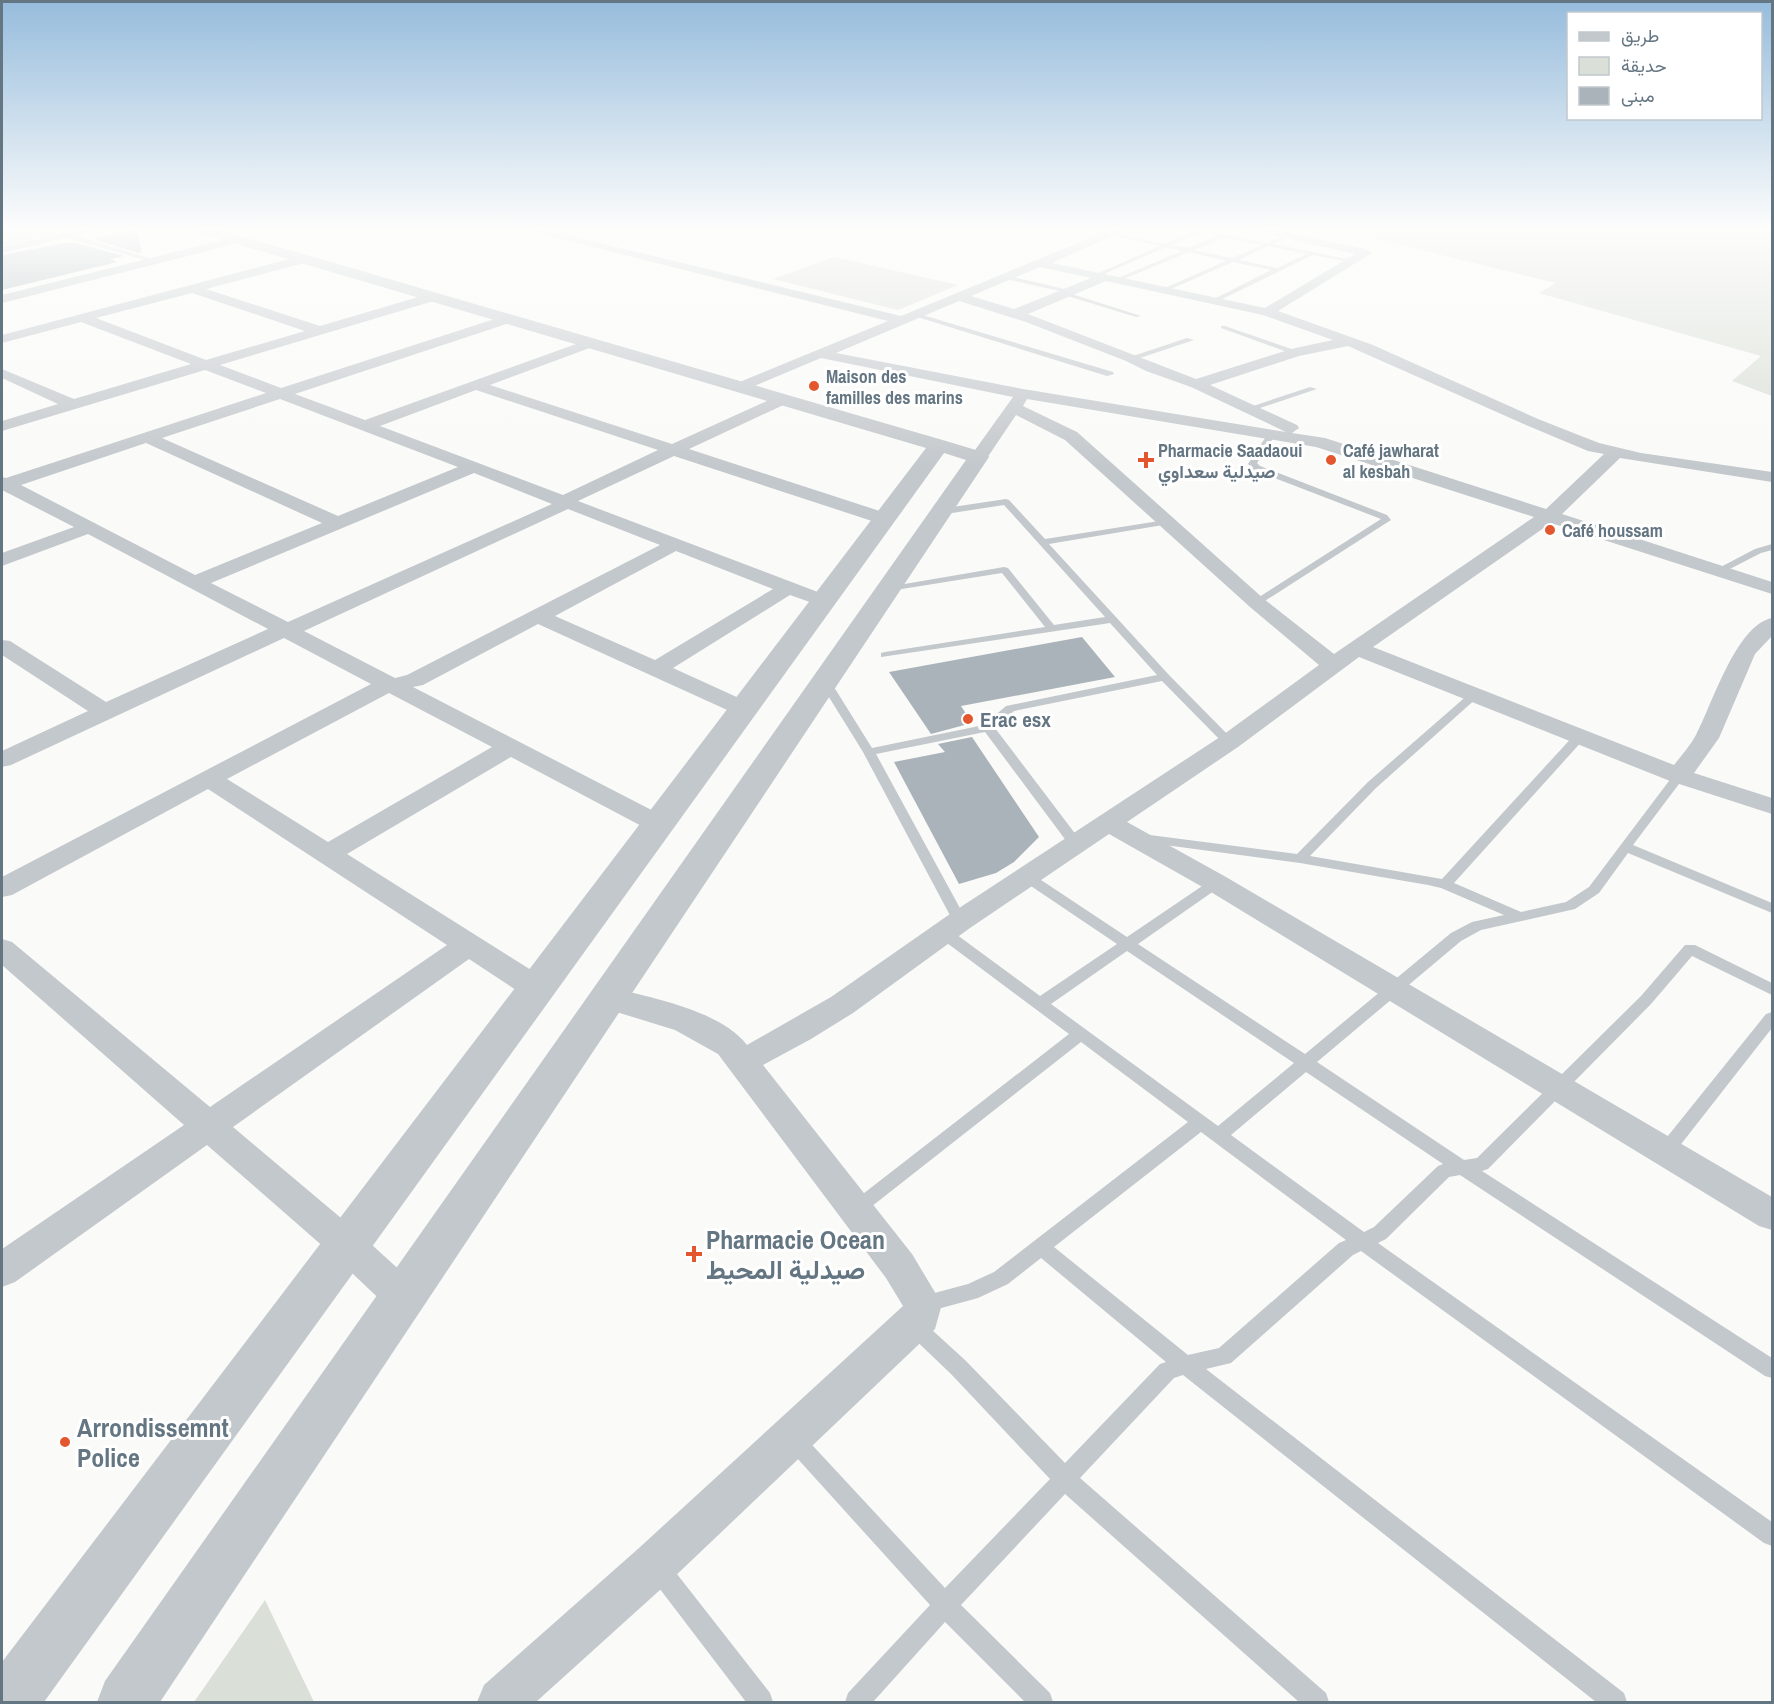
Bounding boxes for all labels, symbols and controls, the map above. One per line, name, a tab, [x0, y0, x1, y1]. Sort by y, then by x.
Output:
legend	[1567, 12, 1762, 120]
text: طريق	[1621, 23, 1659, 48]
text: حديقة	[1621, 53, 1667, 78]
text: مبنى	[1621, 83, 1655, 108]
place label: Maison des familles des marins	[826, 364, 963, 410]
marker: Maison des familles des marins	[807, 379, 821, 393]
place label: Pharmacie Saadaoui صيدلية سعداوي	[1158, 438, 1302, 487]
place label: Café jawharat al kesbah	[1343, 438, 1439, 484]
marker: Pharmacie Saadaoui صيدلية سعداوي	[1139, 453, 1153, 467]
marker: Café jawharat al kesbah	[1324, 453, 1338, 467]
place label: Café houssam	[1562, 518, 1663, 543]
marker: Café houssam	[1543, 523, 1557, 537]
place label: Erac esx	[980, 705, 1051, 734]
marker: Erac esx	[961, 712, 975, 726]
place label: Pharmacie Ocean صيدلية المحيط	[706, 1222, 885, 1287]
marker: Pharmacie Ocean صيدلية المحيط	[687, 1247, 701, 1261]
place label: Arrondissemnt Police	[77, 1410, 229, 1475]
marker: Arrondissemnt Police	[58, 1435, 72, 1449]

